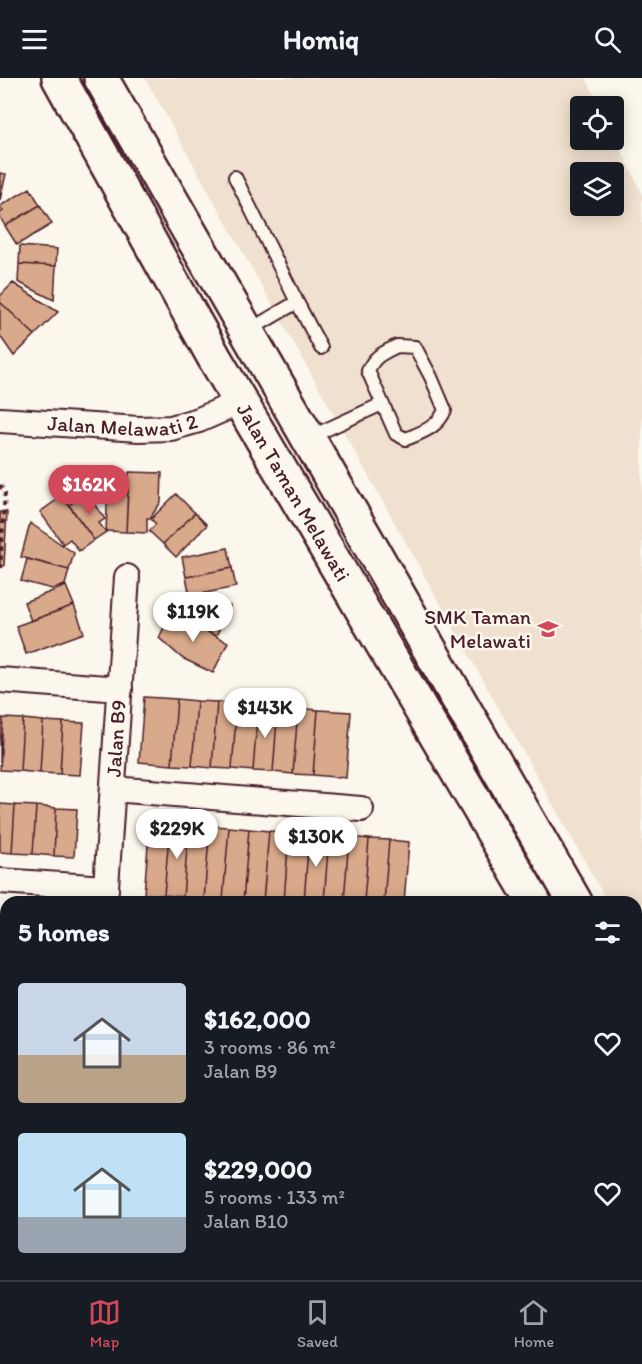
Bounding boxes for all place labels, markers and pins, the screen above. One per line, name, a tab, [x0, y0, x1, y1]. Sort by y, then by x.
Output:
pin: $162K	[47, 465, 131, 516]
pin: $119K	[151, 592, 235, 643]
place label: SMK Taman Melawati	[424, 604, 531, 653]
school or university icon: SMK Taman Melawati	[536, 617, 560, 641]
pin: $143K	[223, 688, 307, 739]
pin: $229K	[135, 809, 219, 860]
pin: $130K	[274, 817, 358, 868]

